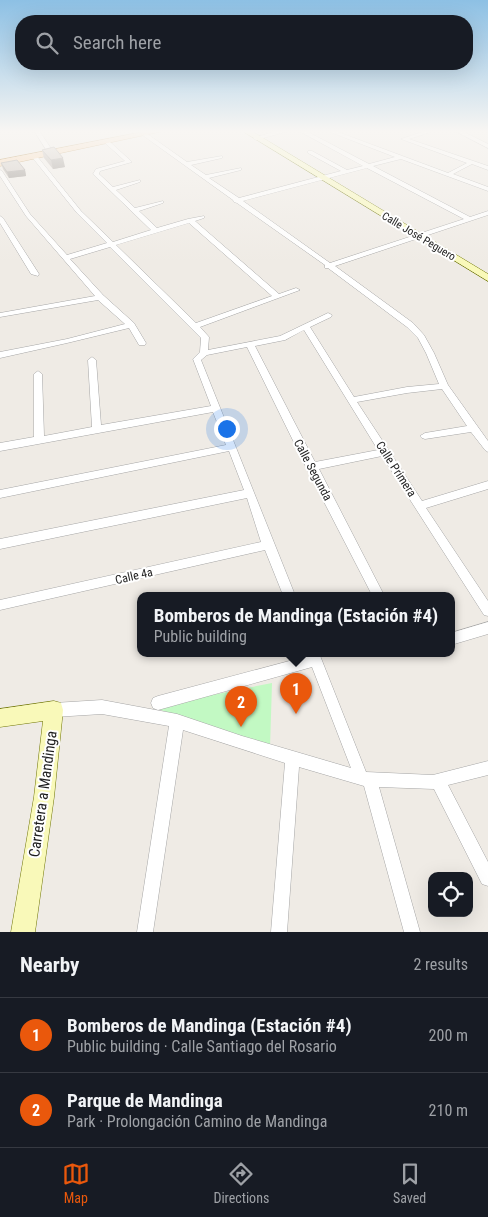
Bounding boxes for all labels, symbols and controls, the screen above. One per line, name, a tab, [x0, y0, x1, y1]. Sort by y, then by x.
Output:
search box	[15, 15, 473, 70]
icon: search	[33, 29, 61, 57]
text: Search here	[73, 31, 161, 54]
street label: Calle José Peguero	[380, 209, 458, 264]
your location	[214, 416, 240, 442]
street label: Calle Segunda	[291, 437, 335, 503]
street label: Calle Primera	[373, 439, 419, 500]
street label: Calle 4a	[114, 565, 154, 587]
popup	[137, 592, 455, 657]
text: Bomberos de Mandinga (Estación #4)	[154, 604, 438, 627]
text: Public building	[154, 627, 247, 646]
pin: 1	[280, 673, 312, 714]
pin: 2	[225, 686, 257, 727]
street label: Carretera a Mandinga	[25, 730, 61, 858]
map controls	[428, 872, 473, 917]
button: locate	[428, 872, 473, 917]
text: Nearby	[20, 953, 79, 977]
text: 2 results	[413, 955, 468, 974]
text: Bomberos de Mandinga (Estación #4)	[67, 1014, 352, 1037]
text: 1	[32, 1026, 40, 1045]
text: 200 m	[429, 1026, 468, 1045]
text: Public building · Calle Santiago del Rosario	[67, 1037, 337, 1056]
text: Parque de Mandinga	[67, 1089, 223, 1112]
text: 2	[32, 1101, 40, 1120]
text: 210 m	[429, 1101, 468, 1120]
text: Park · Prolongación Camino de Mandinga	[67, 1112, 327, 1131]
tab: Map	[62, 1160, 90, 1206]
tab: Directions	[213, 1160, 269, 1206]
tab: Saved	[393, 1160, 426, 1206]

